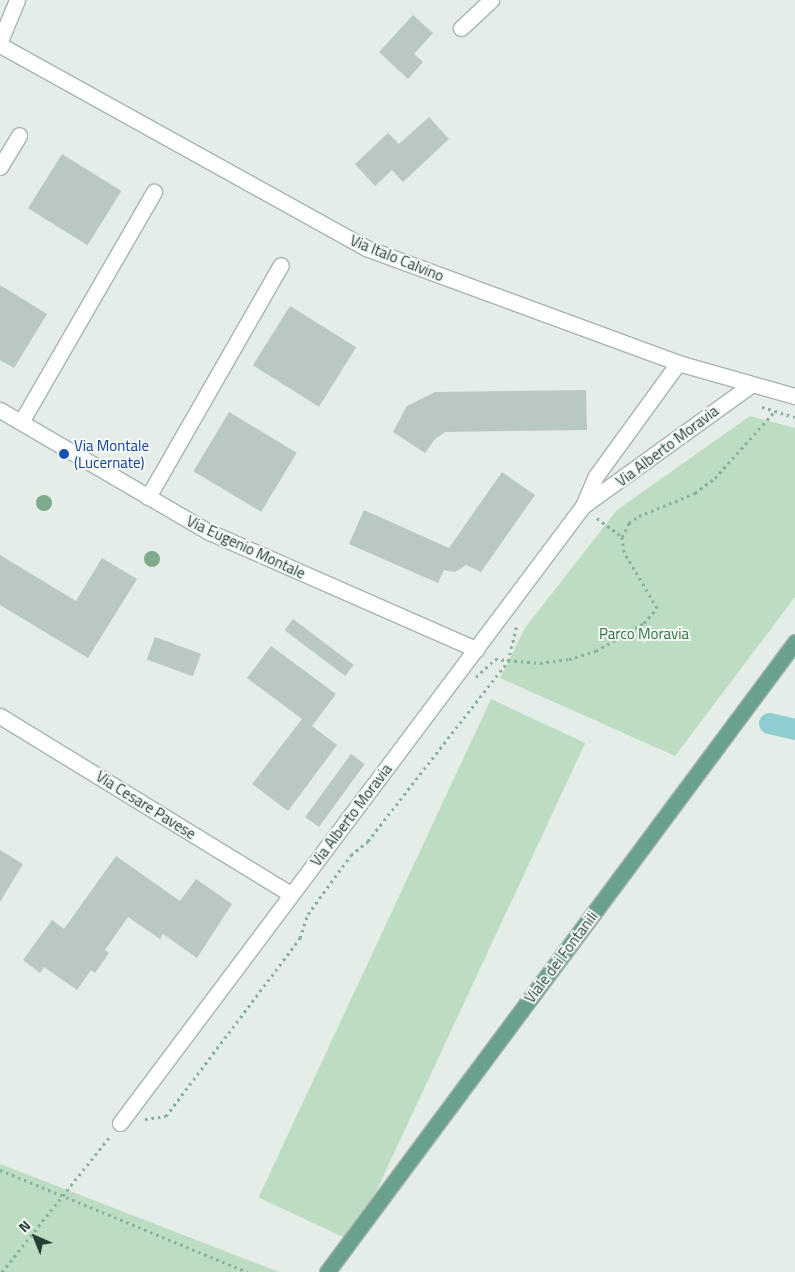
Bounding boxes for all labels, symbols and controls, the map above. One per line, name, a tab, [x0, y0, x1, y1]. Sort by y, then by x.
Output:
street label: Via Italo Calvino	[347, 231, 447, 285]
street label: Via Alberto Moravia	[612, 402, 722, 490]
place label: Via Montale (Lucernate)	[74, 436, 149, 471]
marker: Via Montale (Lucernate)	[58, 448, 70, 460]
street label: Via Eugenio Montale	[184, 512, 308, 582]
park label: Parco Moravia	[599, 625, 689, 643]
street label: Via Alberto Moravia	[307, 760, 395, 870]
street label: Via Cesare Pavese	[93, 767, 199, 843]
street label: Viale dei Fontanili	[521, 908, 601, 1006]
north arrow	[10, 1212, 60, 1262]
text: N	[13, 1215, 35, 1237]

